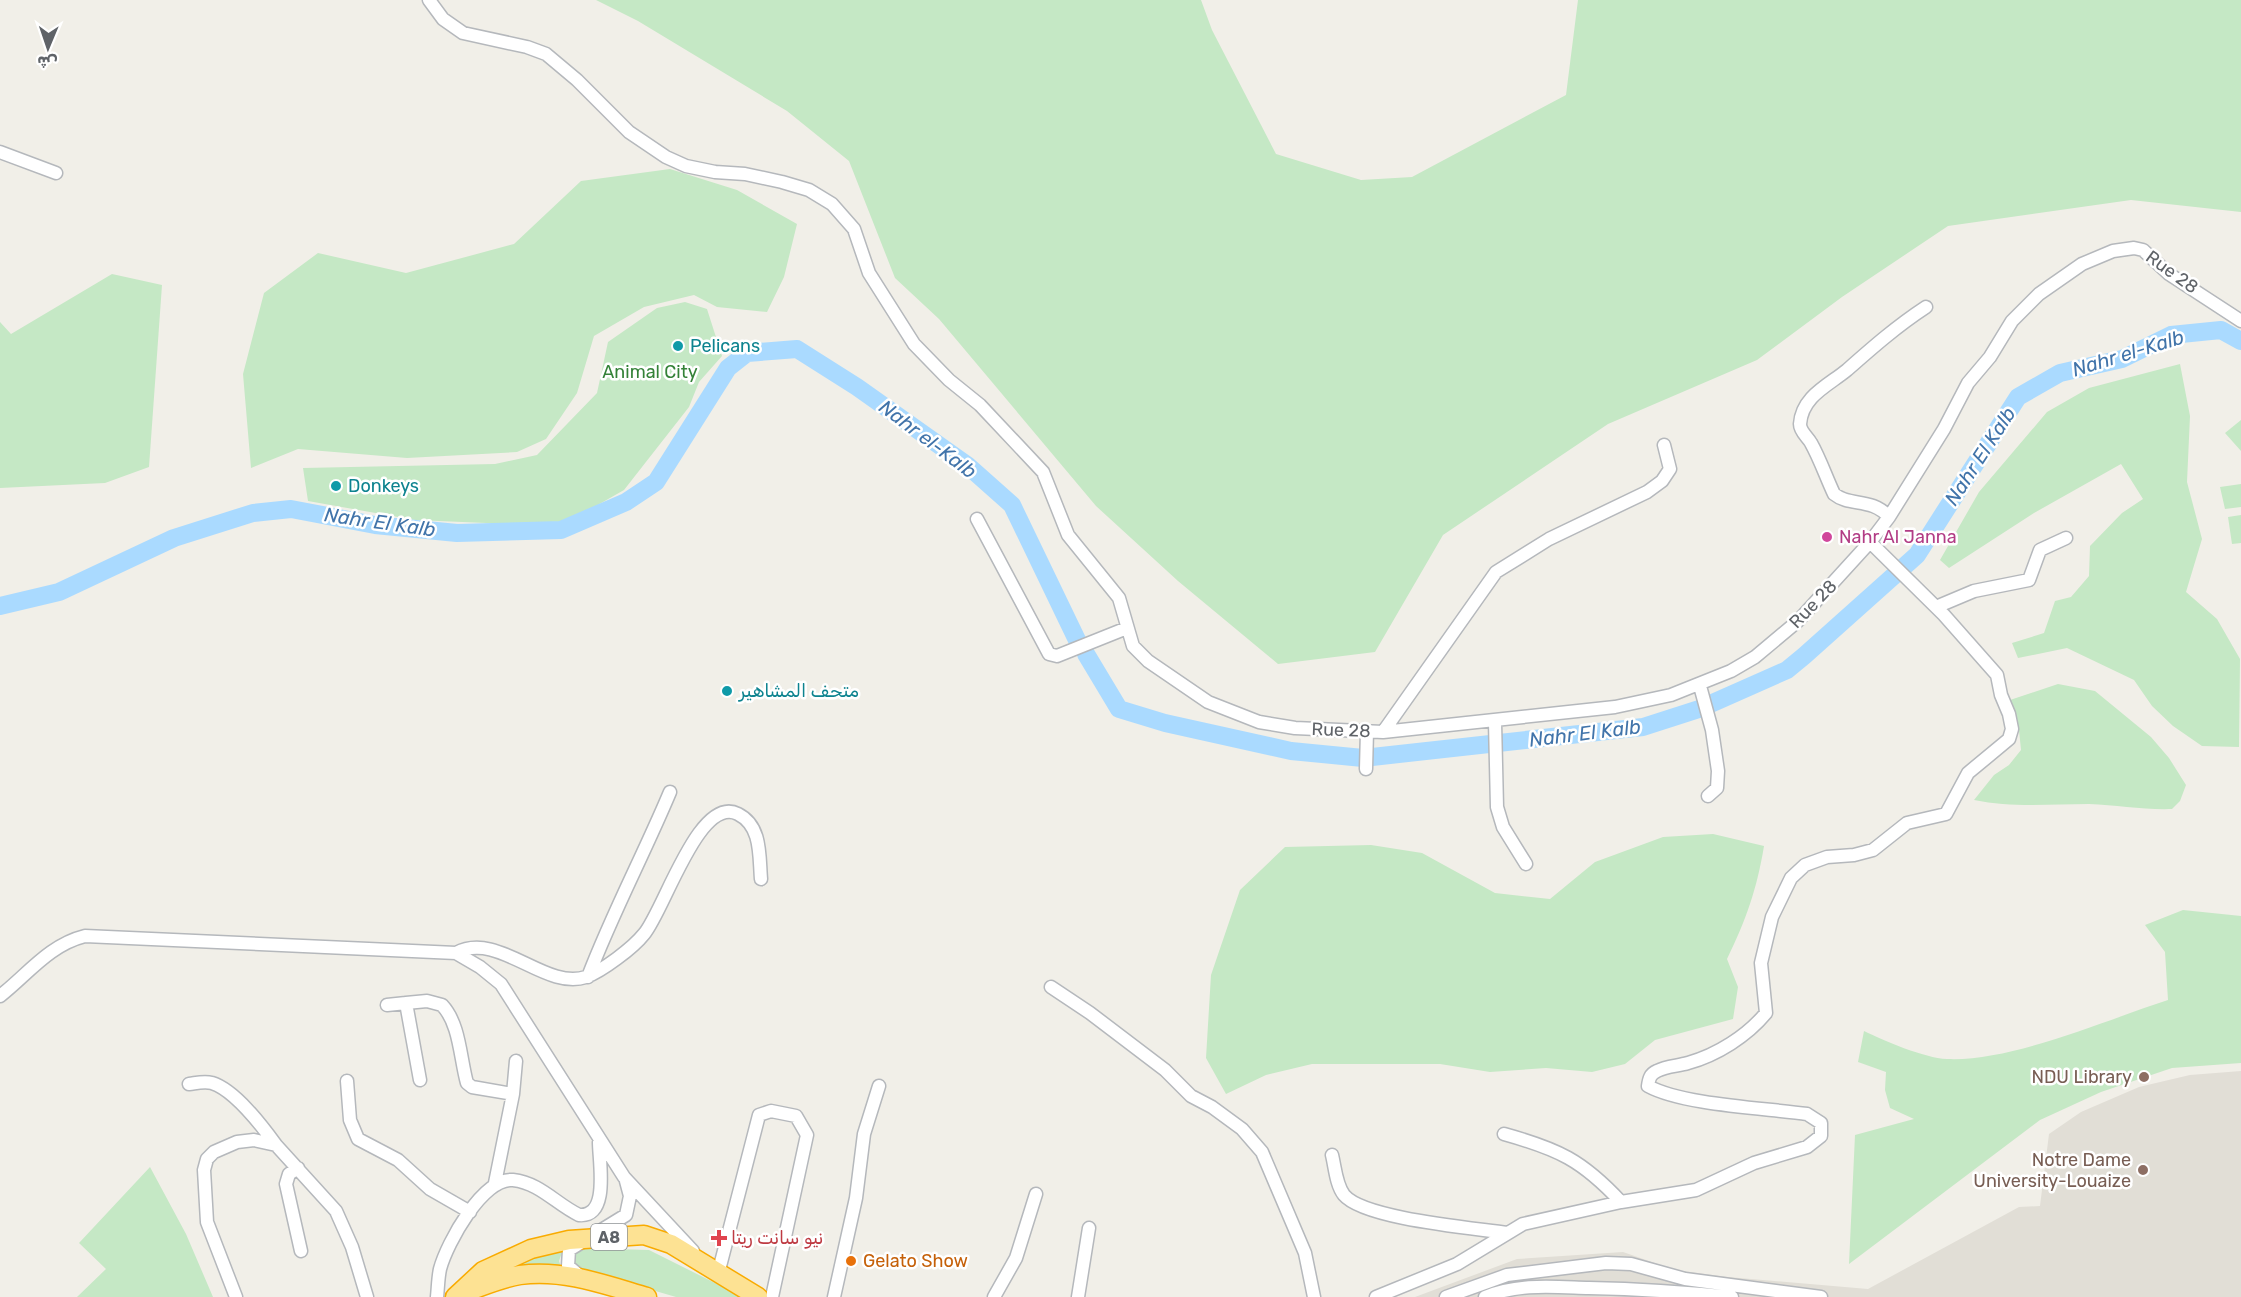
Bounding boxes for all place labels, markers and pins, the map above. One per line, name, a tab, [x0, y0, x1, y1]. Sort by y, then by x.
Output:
place label: Pelicans	[690, 335, 760, 357]
marker: Pelicans	[671, 339, 685, 353]
place label: Donkeys	[348, 475, 419, 497]
marker: Donkeys	[329, 479, 343, 493]
place label: Nahr Al Janna	[1839, 526, 1957, 548]
marker: Nahr Al Janna	[1820, 530, 1834, 544]
place label: متحف المشاهير	[738, 680, 859, 702]
marker: متحف المشاهير	[720, 684, 734, 698]
place label: NDU Library	[2031, 1066, 2132, 1088]
marker: NDU Library	[2137, 1070, 2151, 1084]
place label: Notre Dame University-Louaize	[1973, 1149, 2131, 1192]
marker: Notre Dame University-Louaize	[2136, 1163, 2150, 1177]
place label: نيو سانت ريتا	[731, 1227, 823, 1249]
marker: نيو سانت ريتا	[712, 1231, 726, 1245]
place label: Gelato Show	[863, 1250, 968, 1272]
marker: Gelato Show	[844, 1254, 858, 1268]

